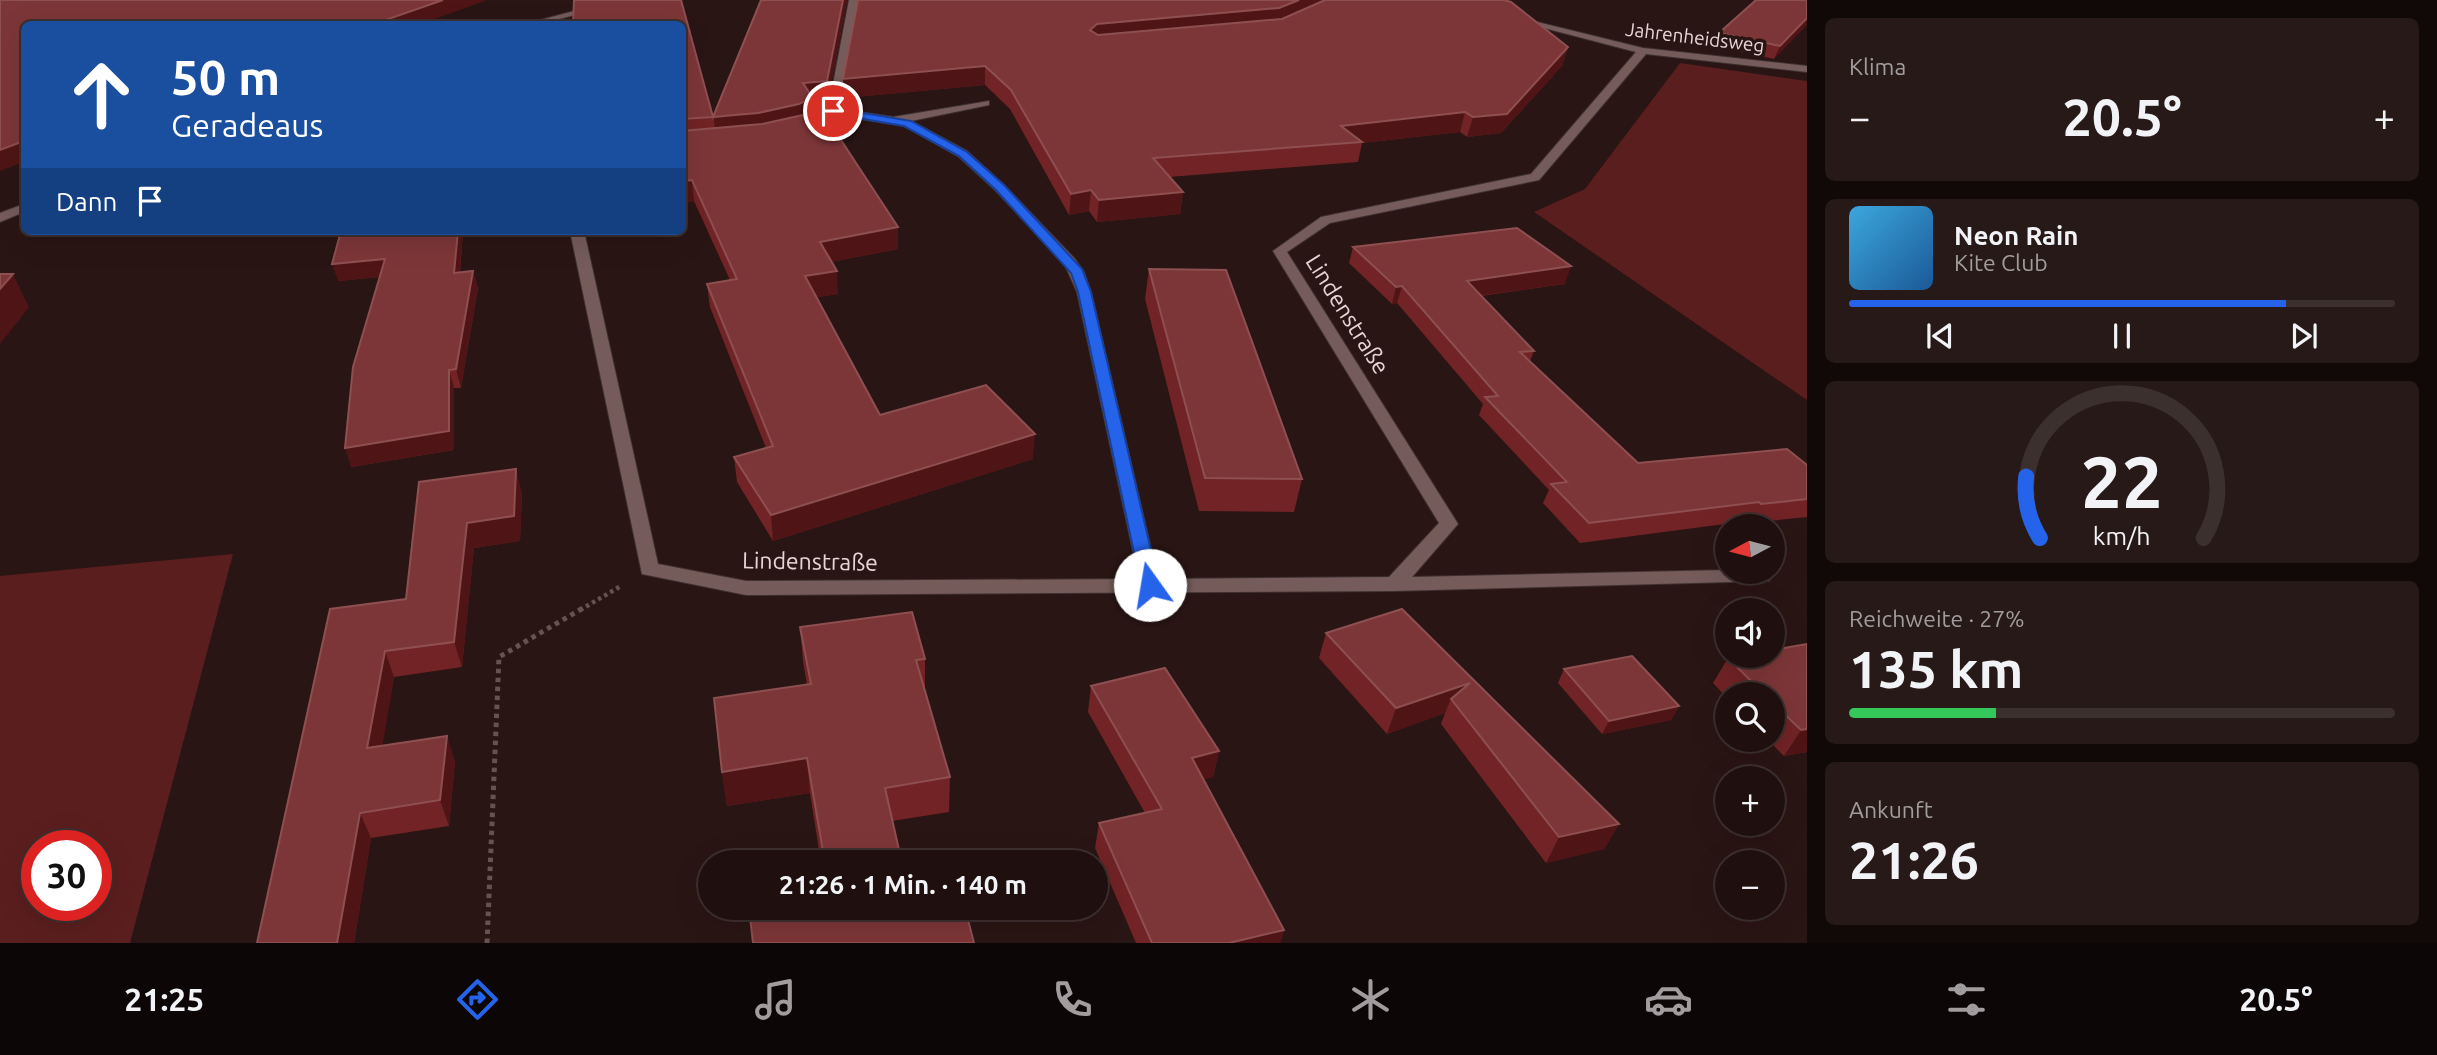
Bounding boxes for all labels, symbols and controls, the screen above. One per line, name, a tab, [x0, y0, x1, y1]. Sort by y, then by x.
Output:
street label: Jahrenheidsweg	[1624, 18, 1766, 56]
icon: ahead	[56, 49, 147, 140]
text: 50 m	[171, 49, 280, 104]
text: Klima	[1849, 54, 1906, 79]
pin	[803, 81, 863, 141]
text: 20.5°	[2062, 88, 2182, 146]
icon: arrive	[814, 92, 852, 130]
text: −	[1849, 96, 1870, 138]
text: +	[2374, 96, 2395, 138]
text: Geradeaus	[171, 107, 323, 143]
icon: arrive	[131, 182, 169, 220]
text: Dann	[56, 187, 117, 216]
text: Neon Rain	[1954, 221, 2079, 250]
street label: Lindenstraße	[1301, 250, 1395, 378]
text: Kite Club	[1954, 250, 2048, 275]
icon: previous	[1921, 317, 1959, 355]
icon: pause	[2103, 317, 2141, 355]
icon: next	[2285, 317, 2323, 355]
text: 22	[2081, 440, 2163, 522]
north arrow	[1715, 514, 1785, 584]
map controls	[1715, 514, 1785, 920]
text: km/h	[2093, 521, 2151, 549]
street label: Lindenstraße	[742, 547, 878, 575]
position arrow	[1113, 548, 1187, 622]
button: sound	[1715, 598, 1785, 668]
text: Reichweite · 27%	[1849, 606, 2025, 631]
text: 135 km	[1849, 640, 2023, 698]
button: search	[1715, 682, 1785, 752]
button: +	[1715, 766, 1785, 836]
text: Ankunft	[1849, 797, 1933, 822]
speed limit sign: 30	[21, 830, 112, 921]
text: 21:26	[1849, 831, 1979, 889]
button: −	[1715, 850, 1785, 920]
text: 21:26 · 1 Min. · 140 m	[779, 870, 1027, 899]
icon: directions	[453, 975, 502, 1024]
icon: music	[751, 975, 800, 1024]
icon: phone	[1048, 975, 1097, 1024]
icon: climate	[1346, 975, 1395, 1024]
icon: car	[1644, 975, 1693, 1024]
icon: filters	[1942, 975, 1991, 1024]
text: 21:25	[124, 981, 204, 1017]
text: 20.5°	[2239, 981, 2313, 1017]

